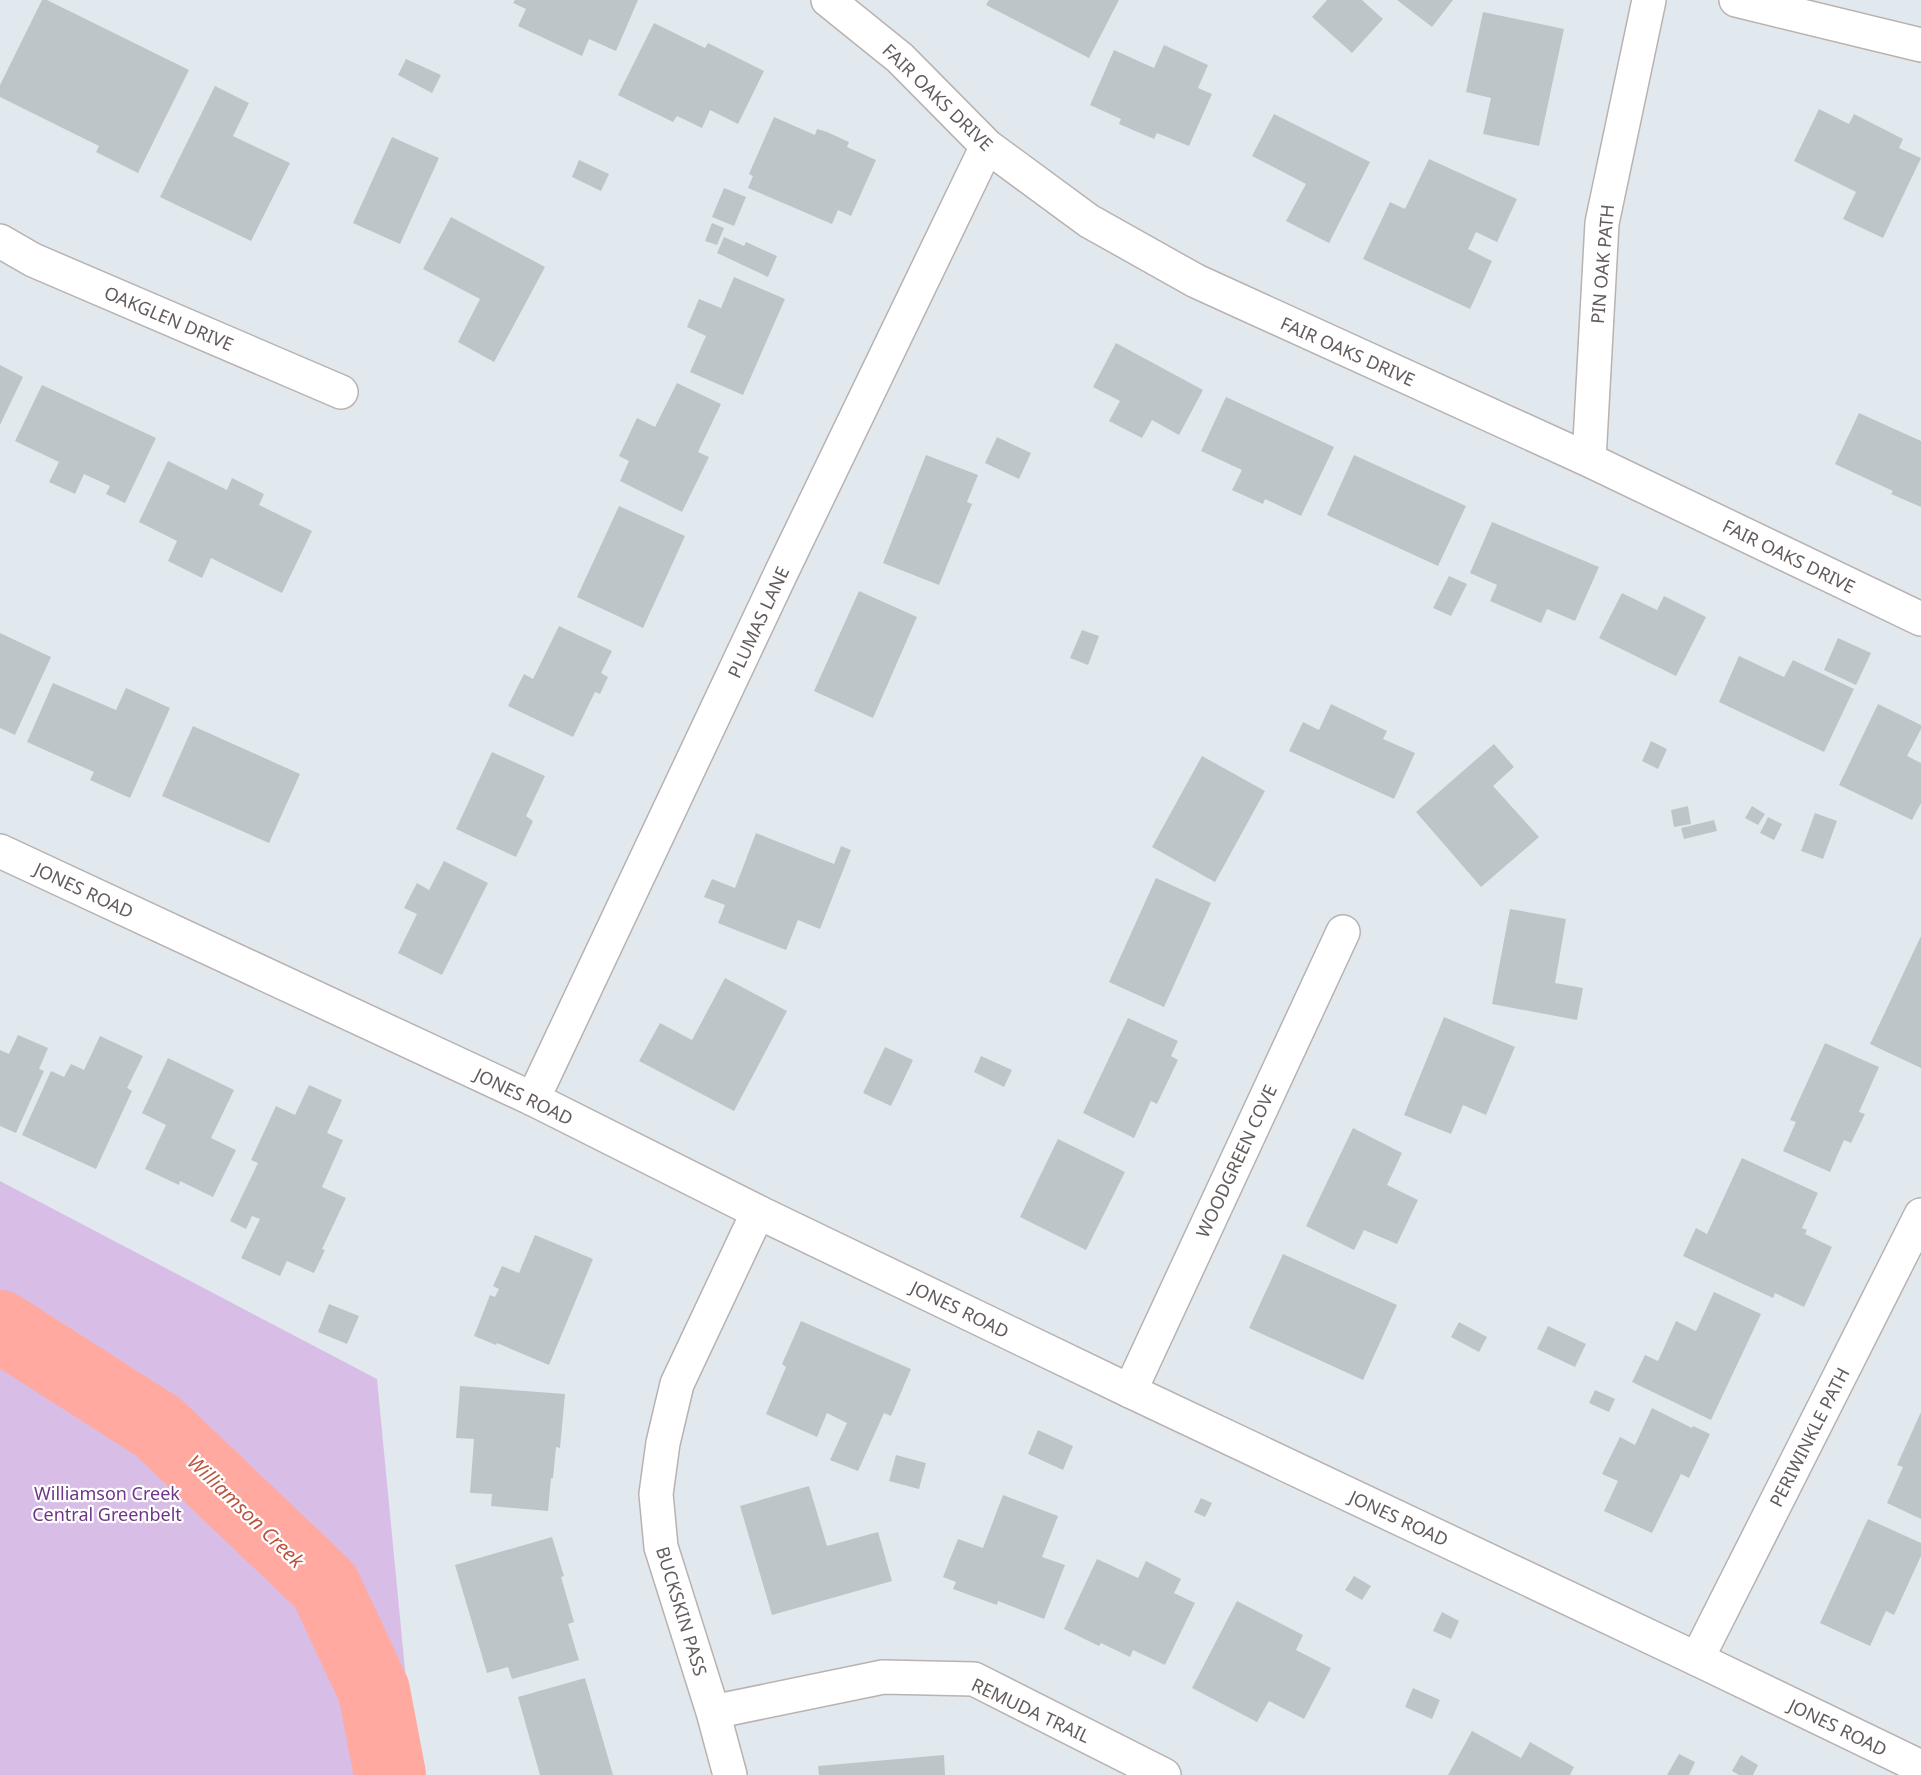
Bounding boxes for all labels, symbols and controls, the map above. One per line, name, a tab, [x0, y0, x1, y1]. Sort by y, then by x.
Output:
street label: FAIR OAKS DRIVE	[878, 38, 998, 156]
street label: PIN OAK PATH	[1585, 203, 1619, 325]
street label: OAKGLEN DRIVE	[101, 280, 237, 356]
street label: FAIR OAKS DRIVE	[1277, 311, 1419, 391]
street label: FAIR OAKS DRIVE	[1719, 514, 1859, 598]
street label: PLUMAS LANE	[722, 562, 794, 682]
street label: JONES ROAD	[29, 856, 137, 923]
street label: JONES ROAD	[469, 1061, 577, 1130]
street label: WOODGREEN COVE	[1190, 1081, 1282, 1241]
street label: JONES ROAD	[905, 1274, 1013, 1343]
street label: PERIWINKLE PATH	[1763, 1363, 1855, 1511]
water label: Williamson Creek	[182, 1448, 311, 1574]
park label: Williamson Creek Central Greenbelt	[32, 1481, 182, 1526]
street label: JONES ROAD	[1344, 1484, 1452, 1551]
street label: BUCKSKIN PASS	[651, 1543, 713, 1679]
street label: REMUDA TRAIL	[968, 1672, 1094, 1748]
street label: JONES ROAD	[1783, 1692, 1891, 1761]

